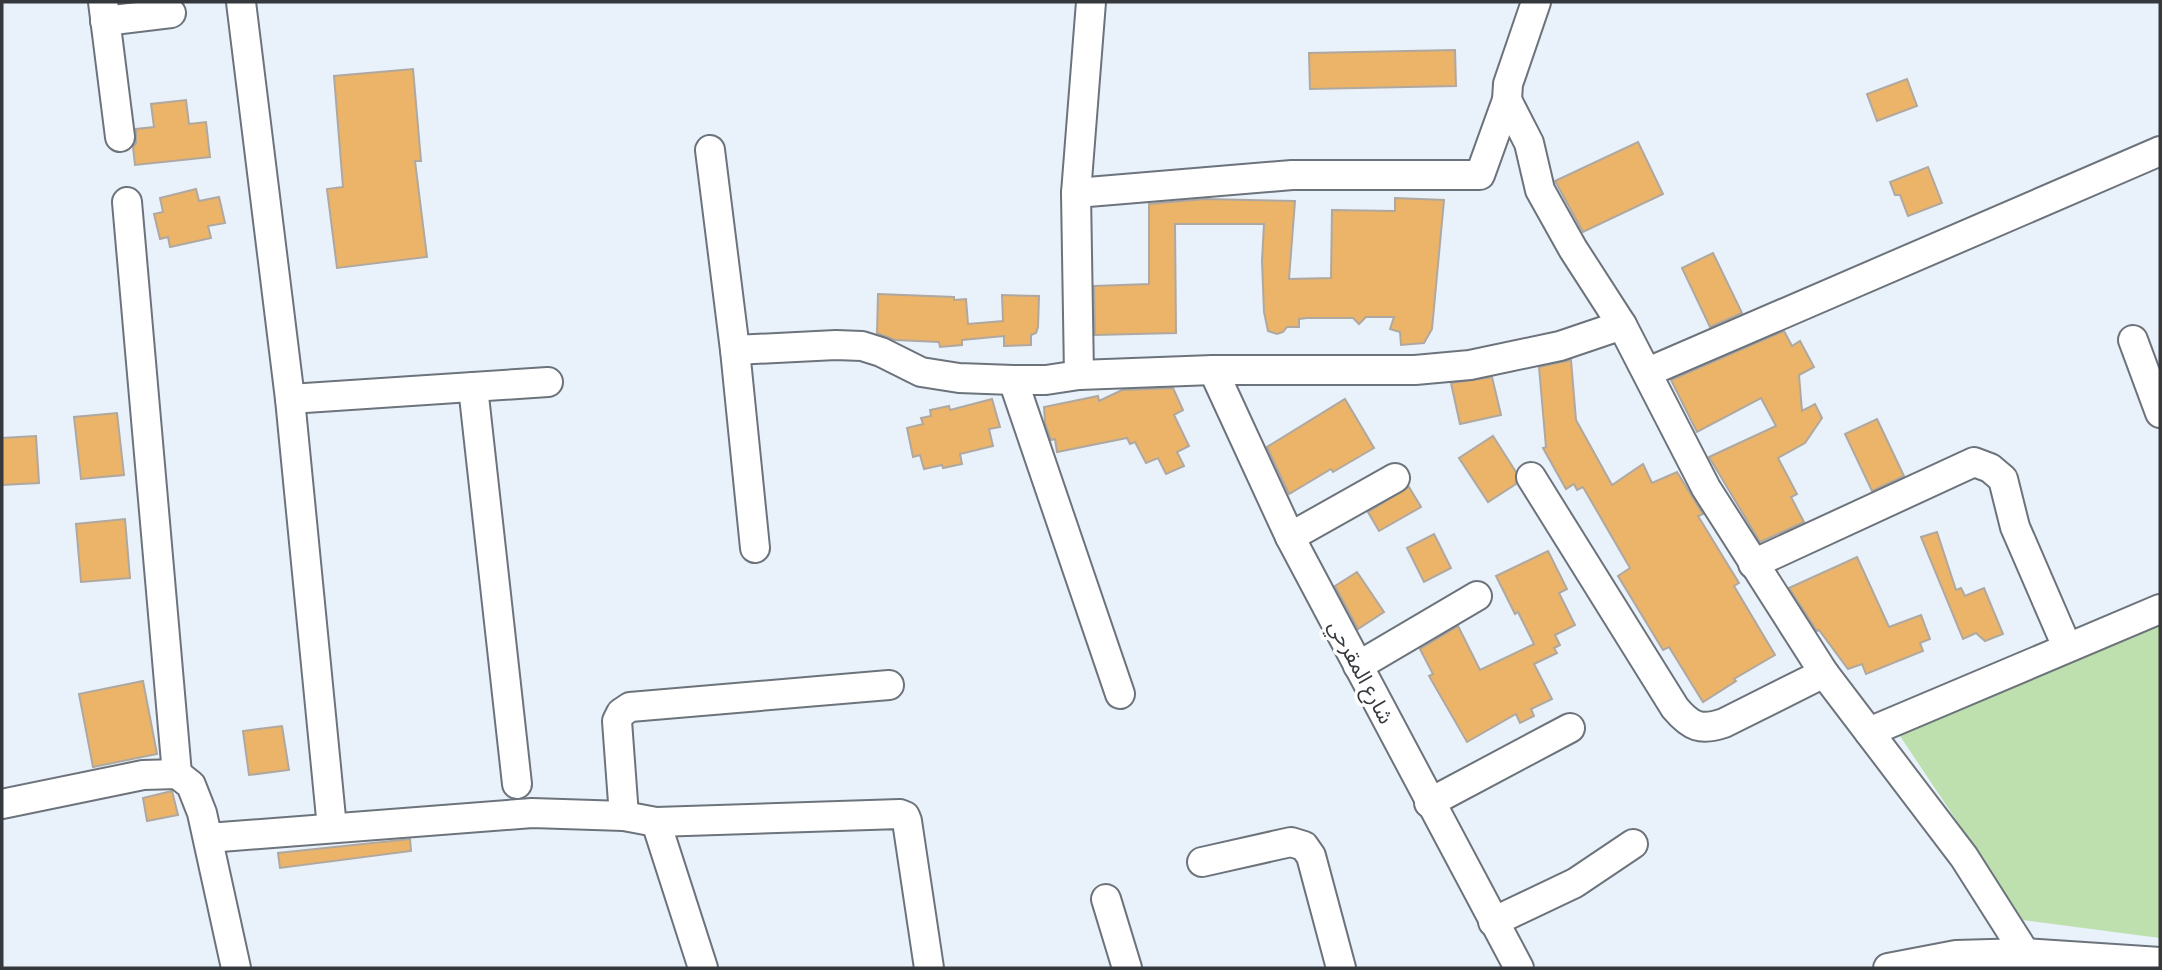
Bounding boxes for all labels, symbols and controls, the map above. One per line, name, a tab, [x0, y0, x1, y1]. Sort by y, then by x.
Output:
street label: شارع المقرحي	[1320, 616, 1398, 730]

